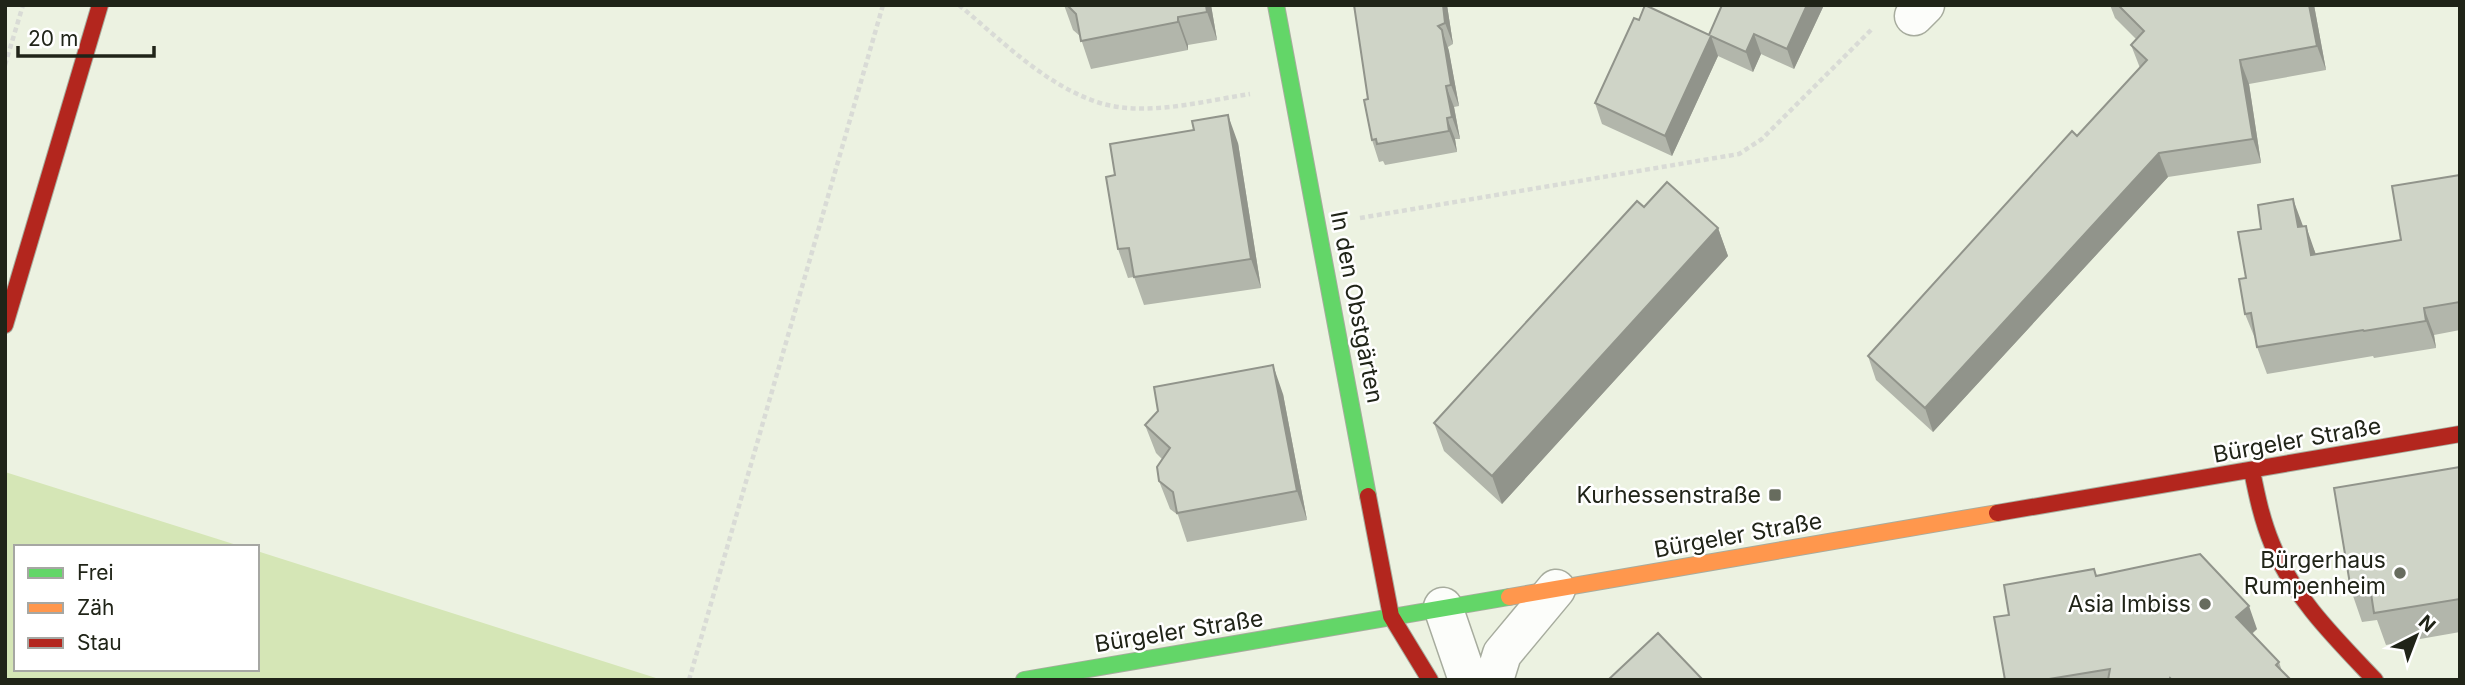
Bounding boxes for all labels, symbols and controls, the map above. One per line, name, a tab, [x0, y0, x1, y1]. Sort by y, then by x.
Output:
scale bar	[18, 14, 154, 58]
text: 20 m	[28, 26, 78, 51]
street label: In den Obstgärten	[1325, 209, 1389, 405]
street label: Bürgeler Straße	[2211, 411, 2383, 469]
place label: Kurhessenstraße	[1577, 481, 1761, 509]
marker: Kurhessenstraße	[1767, 487, 1783, 503]
street label: Bürgeler Straße	[1652, 506, 1824, 564]
legend	[14, 545, 259, 671]
place label: Bürgerhaus Rumpenheim	[2244, 546, 2386, 600]
text: Frei	[77, 560, 114, 585]
marker: Bürgerhaus Rumpenheim	[2392, 565, 2408, 581]
place label: Asia Imbiss	[2068, 590, 2191, 618]
text: Zäh	[77, 595, 114, 620]
marker: Asia Imbiss	[2197, 596, 2213, 612]
north arrow	[2381, 601, 2451, 671]
street label: Bürgeler Straße	[1093, 604, 1265, 658]
text: N	[2414, 610, 2440, 637]
text: Stau	[77, 630, 122, 655]

